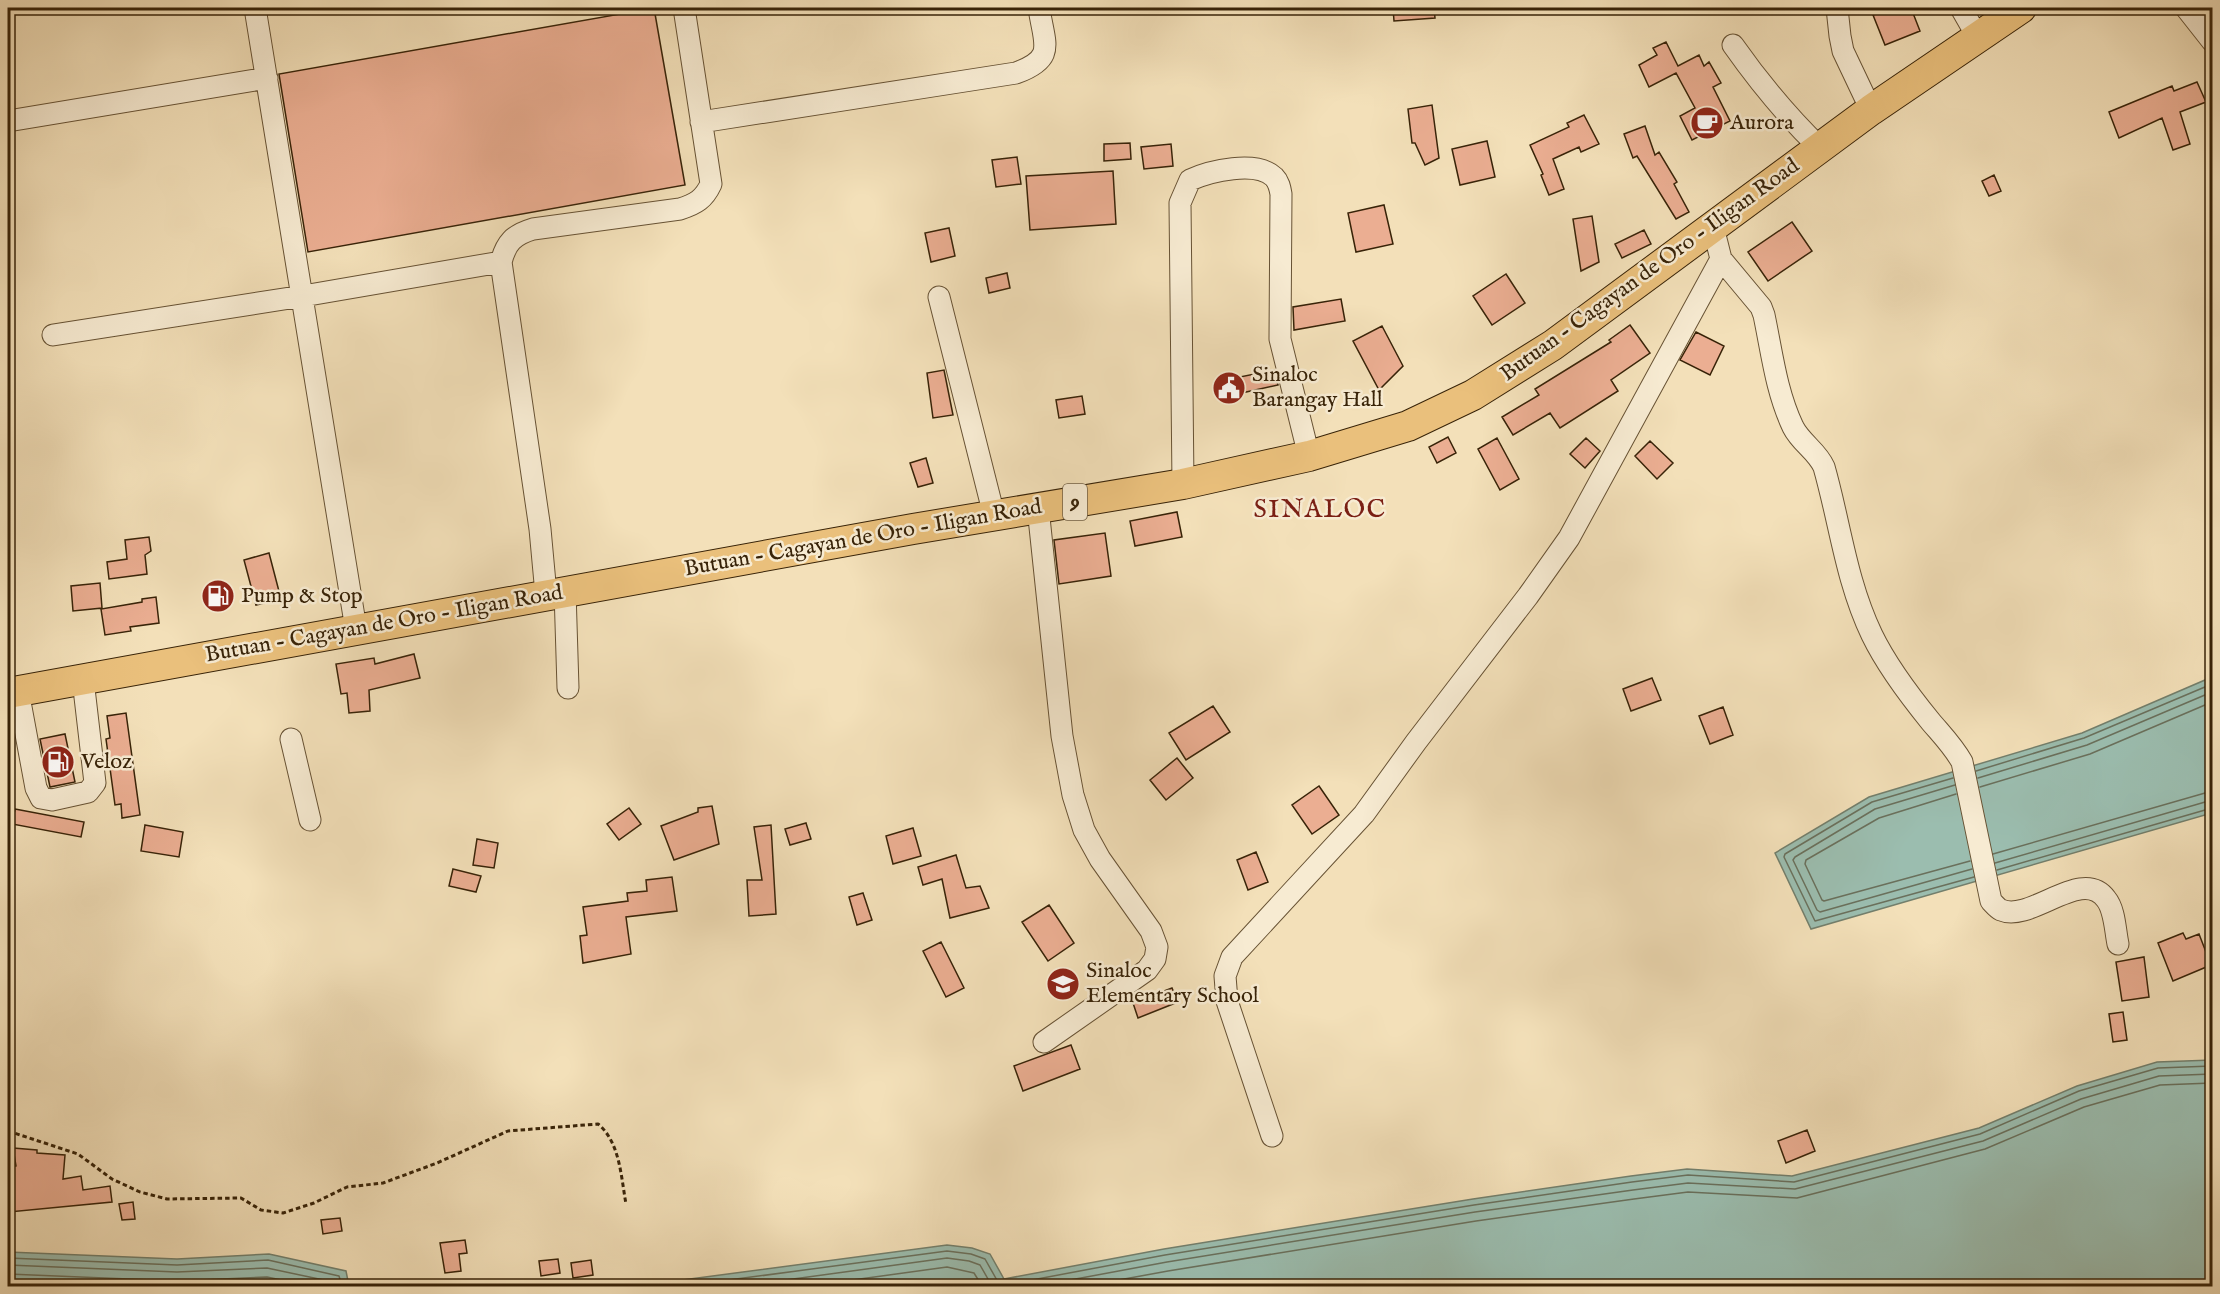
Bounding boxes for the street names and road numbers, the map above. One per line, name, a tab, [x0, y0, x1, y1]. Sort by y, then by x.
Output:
street label: Butuan - Cagayan de Oro - Iligan Road	[1495, 152, 1805, 388]
road number: 9	[1063, 484, 1087, 520]
street label: Butuan - Cagayan de Oro - Iligan Road	[682, 493, 1044, 583]
street label: Butuan - Cagayan de Oro - Iligan Road	[203, 579, 565, 669]

